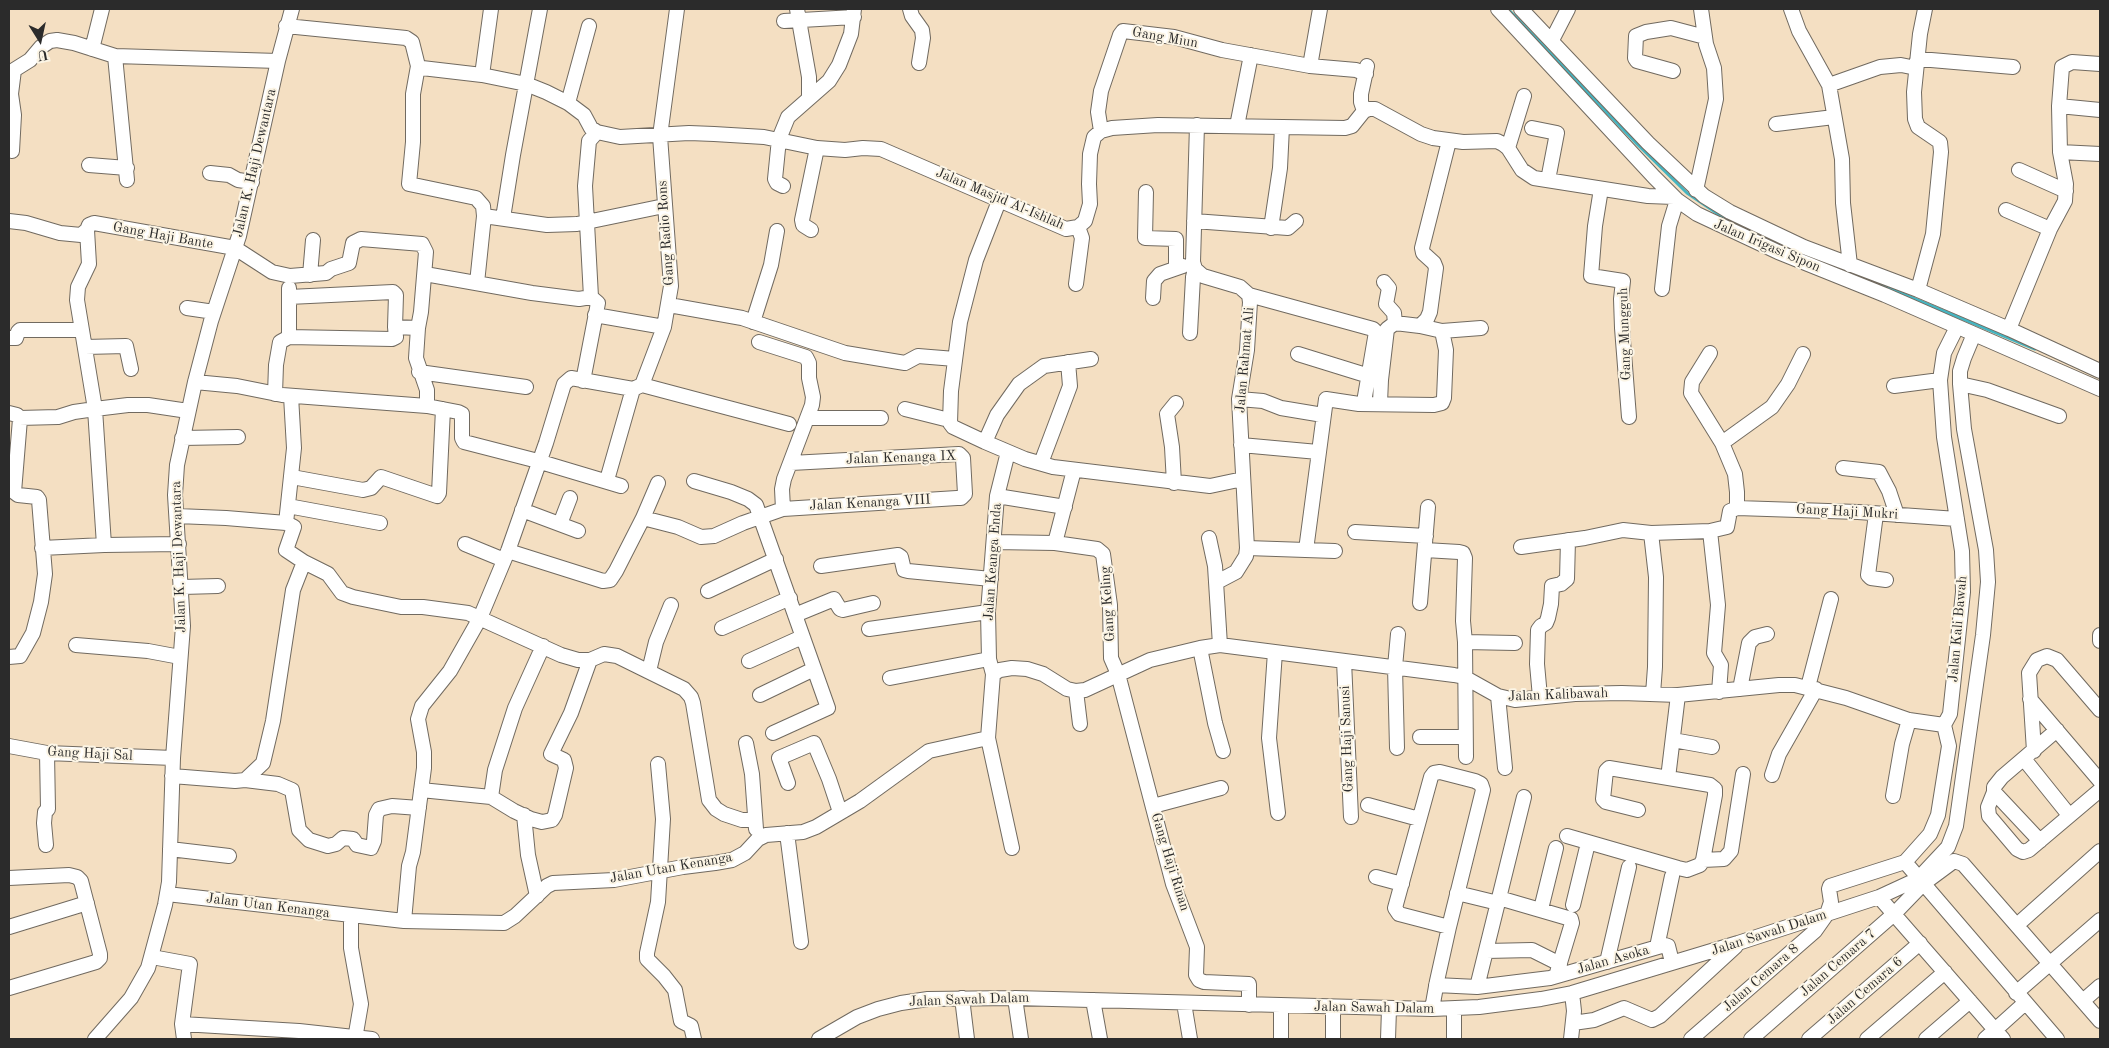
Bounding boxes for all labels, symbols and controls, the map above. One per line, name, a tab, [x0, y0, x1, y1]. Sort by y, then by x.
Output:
north arrow	[15, 15, 65, 65]
street label: Gang Miun	[1131, 24, 1199, 52]
text: U	[36, 47, 49, 63]
street label: Jalan K. Haji Dewantara	[230, 87, 280, 239]
street label: Jalan Masjid Al-Ishlah	[933, 164, 1067, 234]
street label: Gang Radio Rons	[654, 180, 678, 286]
street label: Jalan Irigasi Sipon	[1711, 216, 1823, 276]
street label: Gang Haji Bante	[111, 219, 215, 253]
street label: Gang Mungguh	[1615, 287, 1635, 381]
street label: Jalan Rahmat Ali	[1232, 306, 1258, 414]
street label: Jalan Kenanga IX	[846, 448, 956, 468]
street label: Jalan K. Haji Dewantara	[168, 481, 190, 633]
street label: Jalan Kenanga VIII	[809, 491, 931, 515]
street label: Gang Haji Mukri	[1796, 501, 1898, 523]
street label: Jalan Keanga Enda	[981, 503, 1005, 621]
street label: Gang Keling	[1097, 566, 1119, 642]
street label: Jalan Kali Bawah	[1945, 575, 1971, 683]
street label: Gang Haji Sanusi	[1337, 685, 1357, 793]
street label: Jalan Kalibawah	[1508, 685, 1608, 705]
street label: Gang Haji Sal	[47, 743, 133, 765]
street label: Gang Haji Rinan	[1147, 811, 1193, 913]
street label: Jalan Utan Kenanga	[608, 849, 734, 887]
street label: Jalan Utan Kenanga	[205, 890, 331, 922]
street label: Jalan Sawah Dalam	[1709, 906, 1829, 960]
street label: Jalan Cemara 7	[1797, 925, 1879, 1001]
street label: Jalan Cemara 8	[1720, 940, 1802, 1016]
street label: Jalan Asoka	[1575, 942, 1651, 978]
street label: Jalan Cemara 6	[1824, 953, 1906, 1029]
street label: Jalan Sawah Dalam	[909, 990, 1029, 1010]
street label: Jalan Sawah Dalam	[1314, 999, 1434, 1017]

